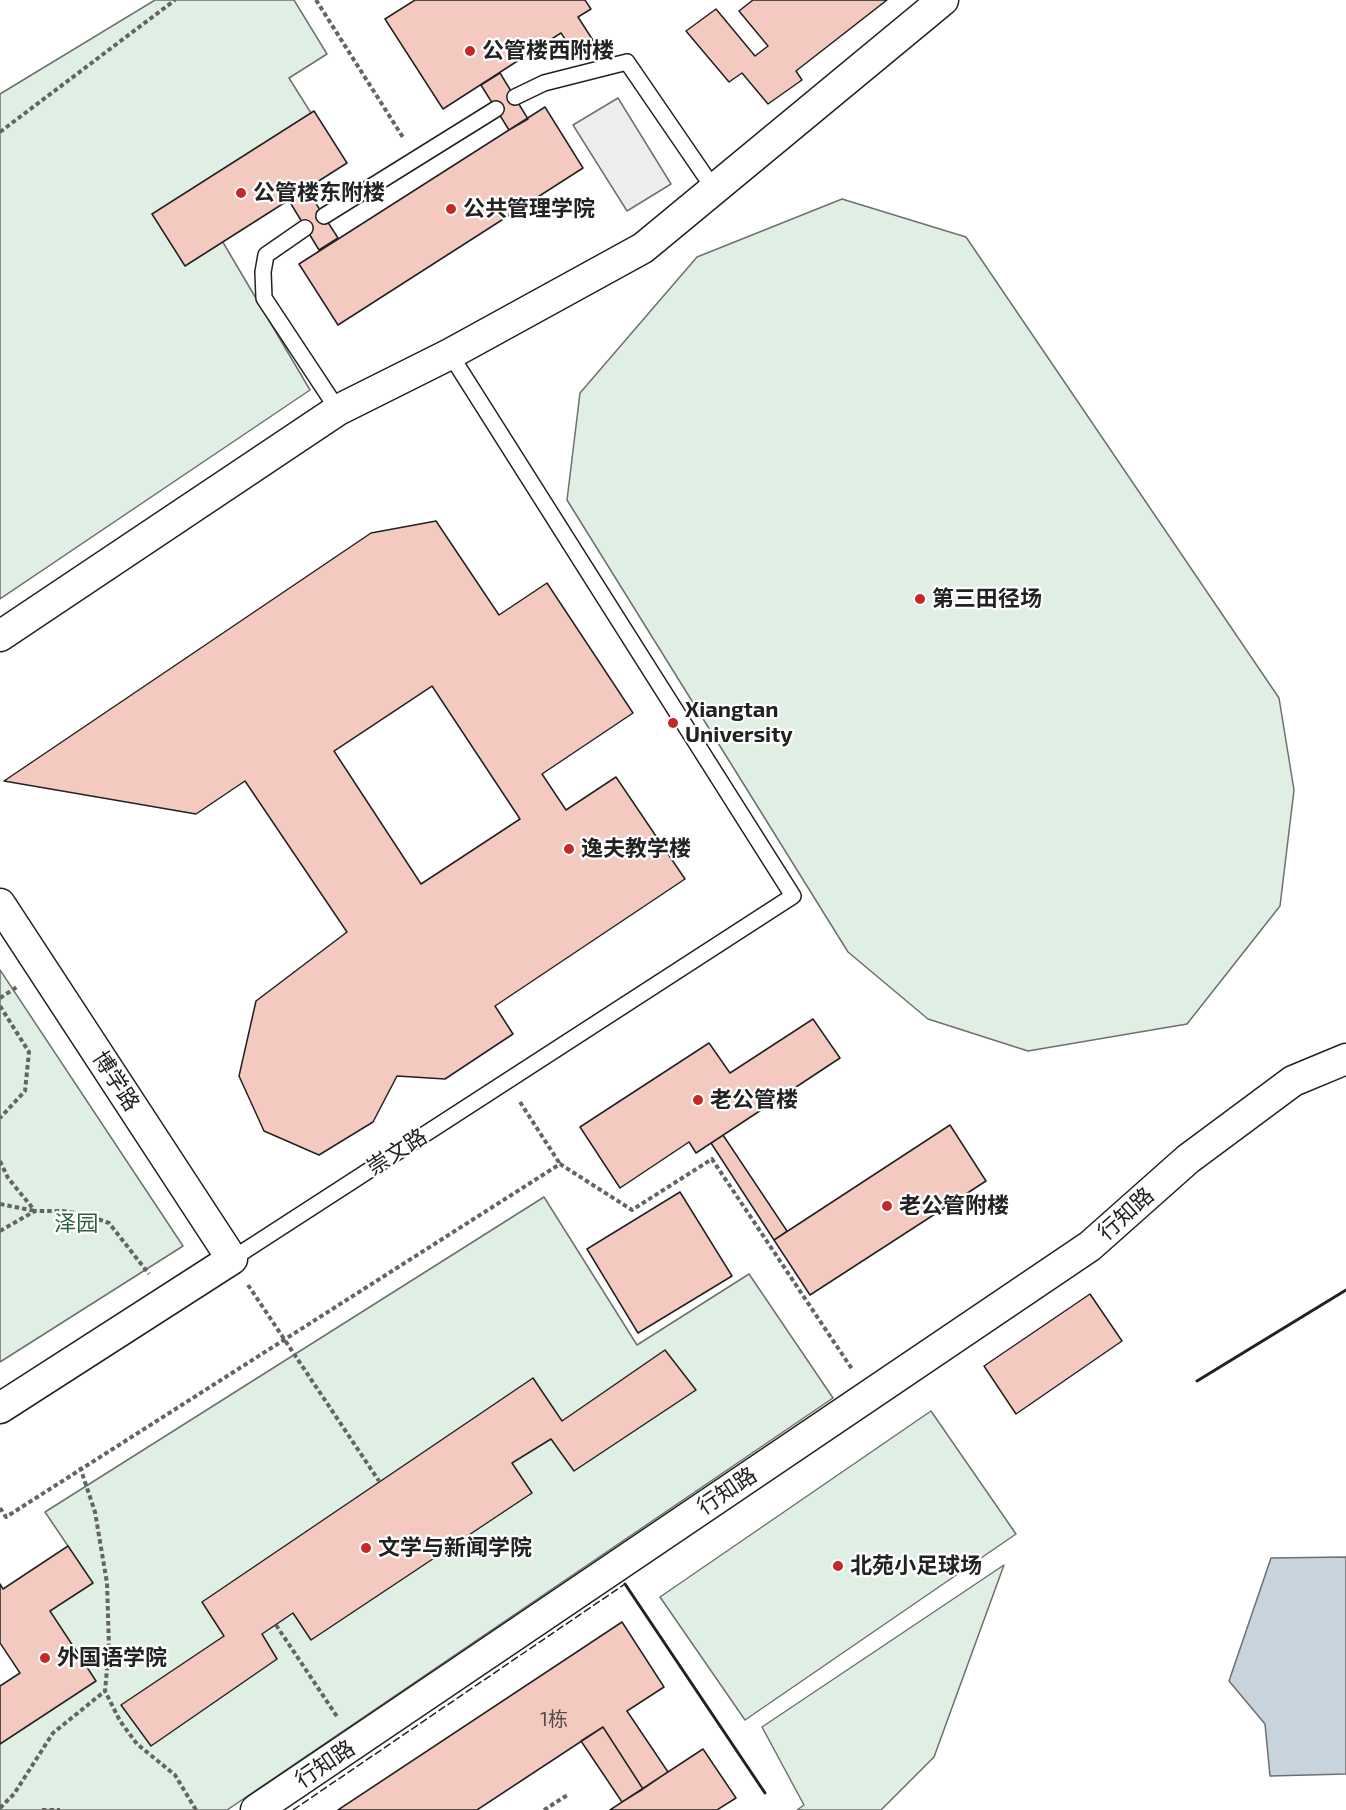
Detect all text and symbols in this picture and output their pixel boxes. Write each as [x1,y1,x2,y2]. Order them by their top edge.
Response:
place label: 公管楼西附楼 [482,38,614,64]
marker: 公管楼西附楼 [463,44,477,58]
place label: 公管楼东附楼 [253,180,385,206]
marker: 公管楼东附楼 [234,186,248,200]
place label: 公共管理学院 [463,196,595,222]
marker: 公共管理学院 [444,202,458,216]
place label: 第三田径场 [932,586,1042,612]
marker: 第三田径场 [913,592,927,606]
place label: Xiangtan University [685,697,793,748]
marker: Xiangtan University [666,716,680,730]
place label: 逸夫教学楼 [581,836,691,862]
marker: 逸夫教学楼 [562,842,576,856]
street label: 博学路 [87,1046,145,1116]
place label: 老公管楼 [710,1087,798,1113]
marker: 老公管楼 [691,1093,705,1107]
street label: 崇文路 [362,1123,432,1181]
street label: 行知路 [1093,1182,1159,1246]
place label: 老公管附楼 [899,1193,1009,1219]
marker: 老公管附楼 [880,1199,894,1213]
park label: 泽园 [54,1211,98,1237]
street label: 行知路 [692,1462,762,1520]
place label: 文学与新闻学院 [378,1535,532,1561]
marker: 文学与新闻学院 [359,1541,373,1555]
place label: 北苑小足球场 [850,1553,982,1579]
marker: 北苑小足球场 [831,1559,845,1573]
place label: 外国语学院 [57,1645,167,1671]
marker: 外国语学院 [38,1651,52,1665]
house number: 1栋 [540,1707,568,1731]
street label: 行知路 [290,1735,360,1793]

